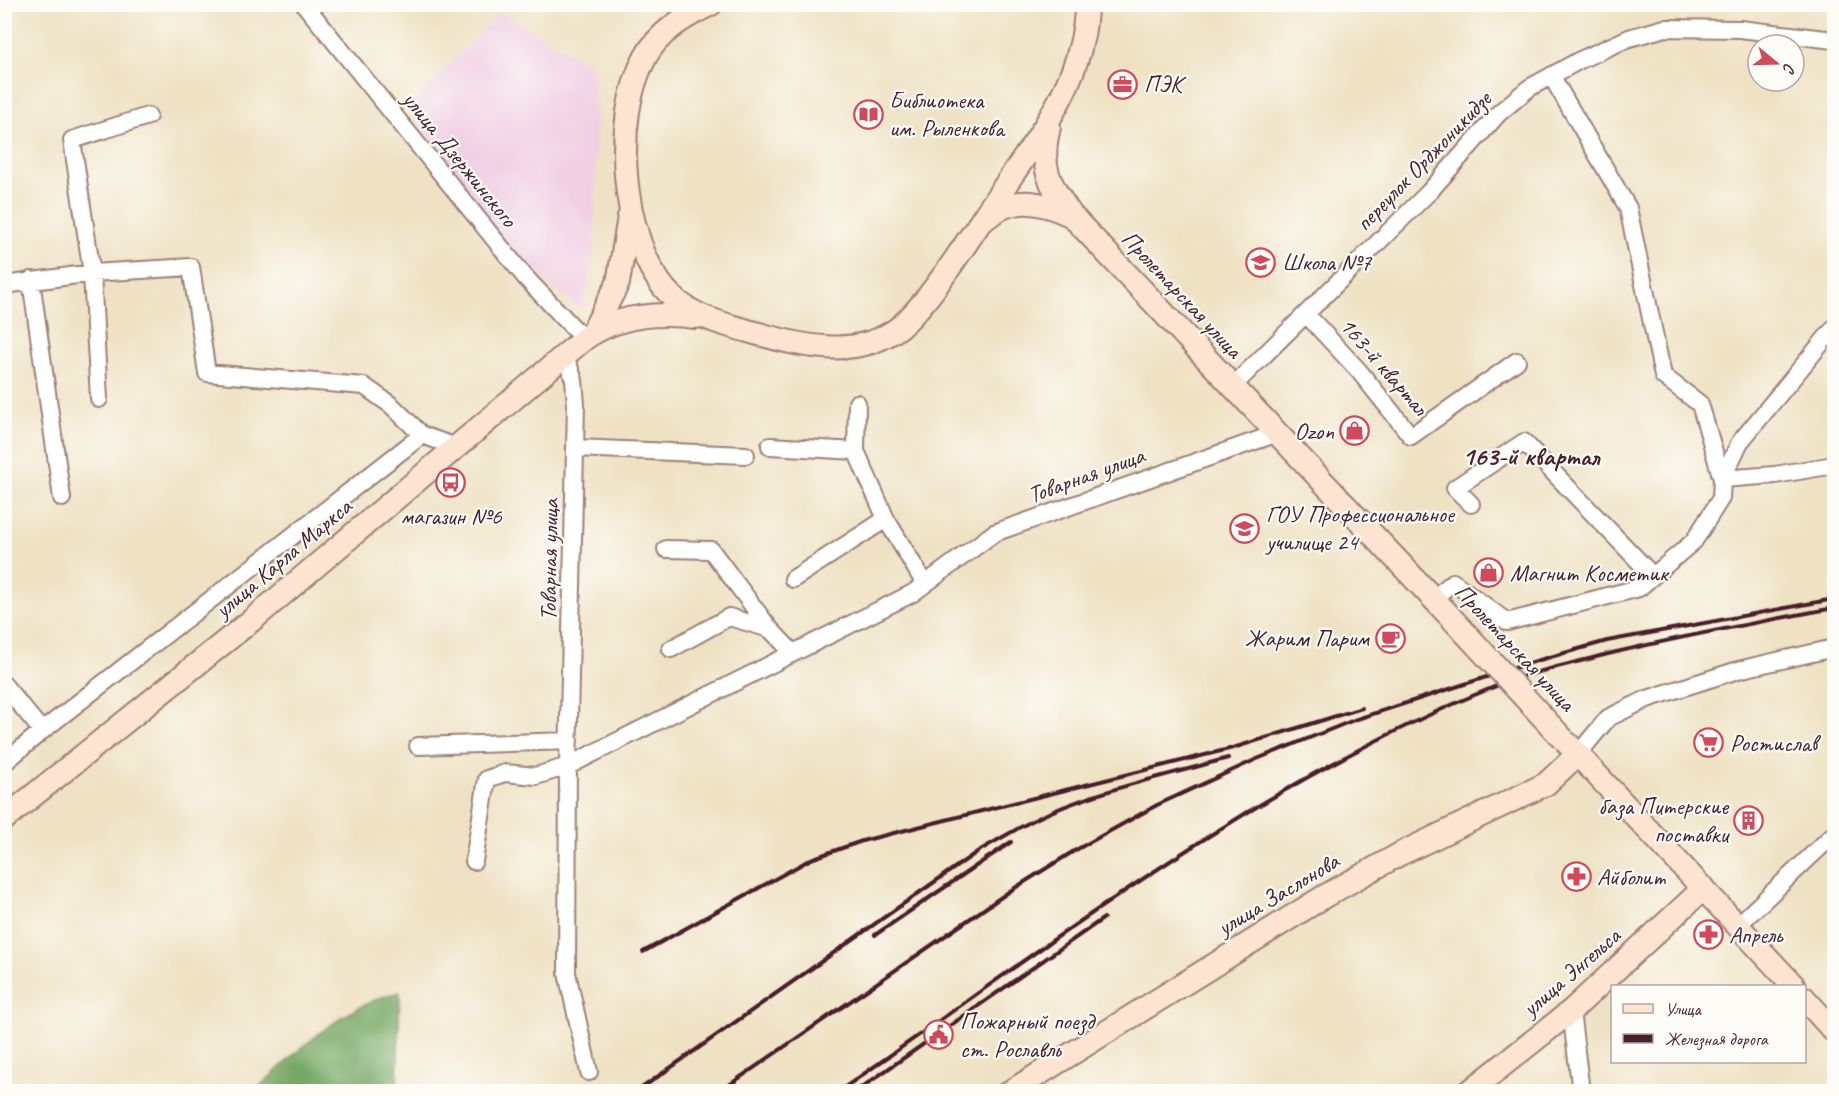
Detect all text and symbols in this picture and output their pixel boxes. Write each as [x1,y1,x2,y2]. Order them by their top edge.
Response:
north arrow [1746,33,1806,93]
text: С [1778,61,1800,77]
office icon: ПЭК [1107,68,1139,100]
place label: ПЭК [1144,69,1187,99]
street label: улица Дзержинского [395,83,525,234]
street label: переулок Орджоникидзе [1348,83,1499,237]
place label: Библиотека им. Рыленкова [889,85,1006,143]
library icon: Библиотека им. Рыленкова [852,98,884,130]
street label: Пролетарская улица [1115,224,1250,365]
school or university icon: Школа №7 [1245,246,1277,278]
place label: Школа №7 [1282,247,1373,277]
street label: 163-й квартал [1333,311,1436,423]
shop icon: Ozon [1339,415,1371,447]
place label: Ozon [1295,416,1334,446]
street label: Товарная улица [1024,440,1150,510]
district label: 163-й квартал [1462,440,1602,473]
bus stop icon: магазин №6 [435,467,467,499]
street label: улица Карла Маркса [207,491,359,626]
street label: Товарная улица [533,497,565,621]
place label: ГОУ Профессиональное училище 24 [1264,499,1456,557]
place label: магазин №6 [401,501,503,531]
school or university icon: ГОУ Профессиональное училище 24 [1229,512,1261,544]
shop icon: Магнит Косметик [1473,557,1505,589]
place label: Магнит Косметик [1510,558,1670,588]
street label: Пролетарская улица [1448,577,1583,718]
cafe icon: Жарим Парим [1374,622,1406,654]
place label: Жарим Парим [1245,623,1370,653]
supermarket icon: Ростислав [1693,727,1725,759]
place label: Ростислав [1730,728,1821,758]
place label: база Питерские поставки [1598,791,1730,849]
building icon: база Питерские поставки [1733,804,1765,836]
street label: улица Заслонова [1210,845,1346,943]
pharmacy icon: Айболит [1560,861,1592,893]
place label: Айболит [1597,862,1666,892]
pharmacy icon: Апрель [1692,919,1724,951]
street label: улица Энгельса [1514,920,1627,1024]
place label: Апрель [1729,920,1784,950]
legend [1611,985,1806,1063]
text: Улица [1665,998,1702,1020]
place label: Пожарный поезд ст. Рославль [960,1006,1097,1064]
public building icon: Пожарный поезд ст. Рославль [923,1019,955,1051]
text: Железная дорога [1665,1028,1769,1051]

